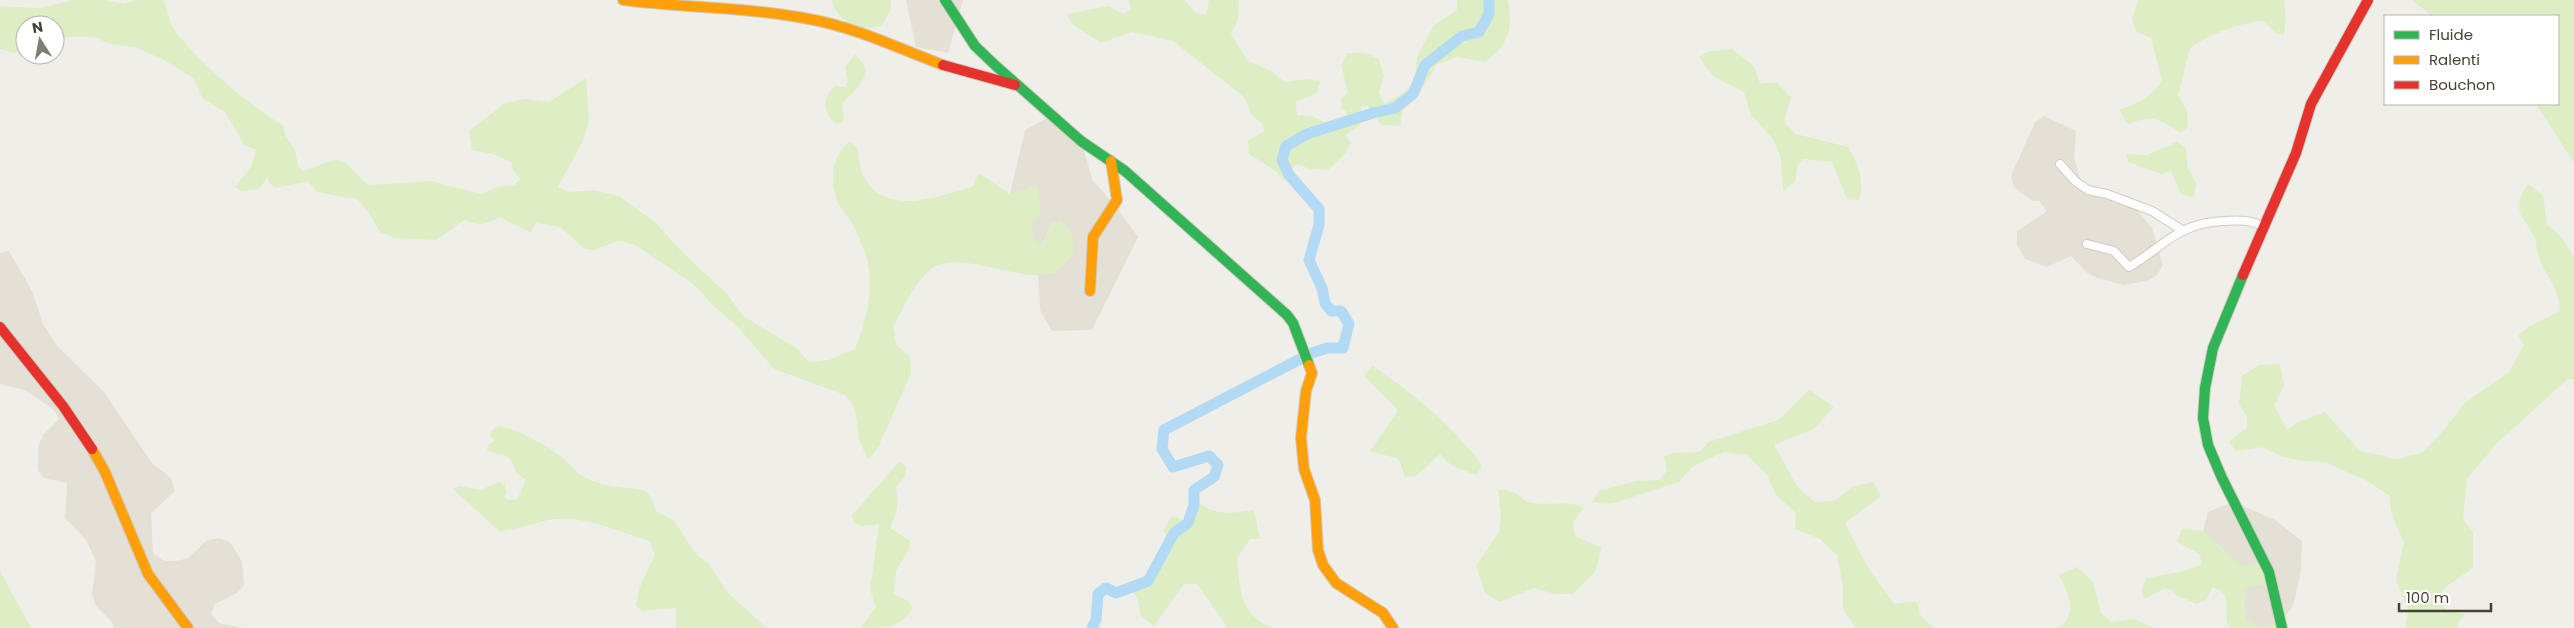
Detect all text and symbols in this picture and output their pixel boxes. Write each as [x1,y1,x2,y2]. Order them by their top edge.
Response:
north arrow [15,15,65,65]
legend [2384,15,2559,105]
text: N [30,16,45,38]
text: Fluide [2429,24,2473,45]
text: Ralenti [2429,49,2480,70]
text: Bouchon [2429,74,2495,95]
scale bar [2399,580,2492,612]
text: 100 m [2406,587,2449,608]

